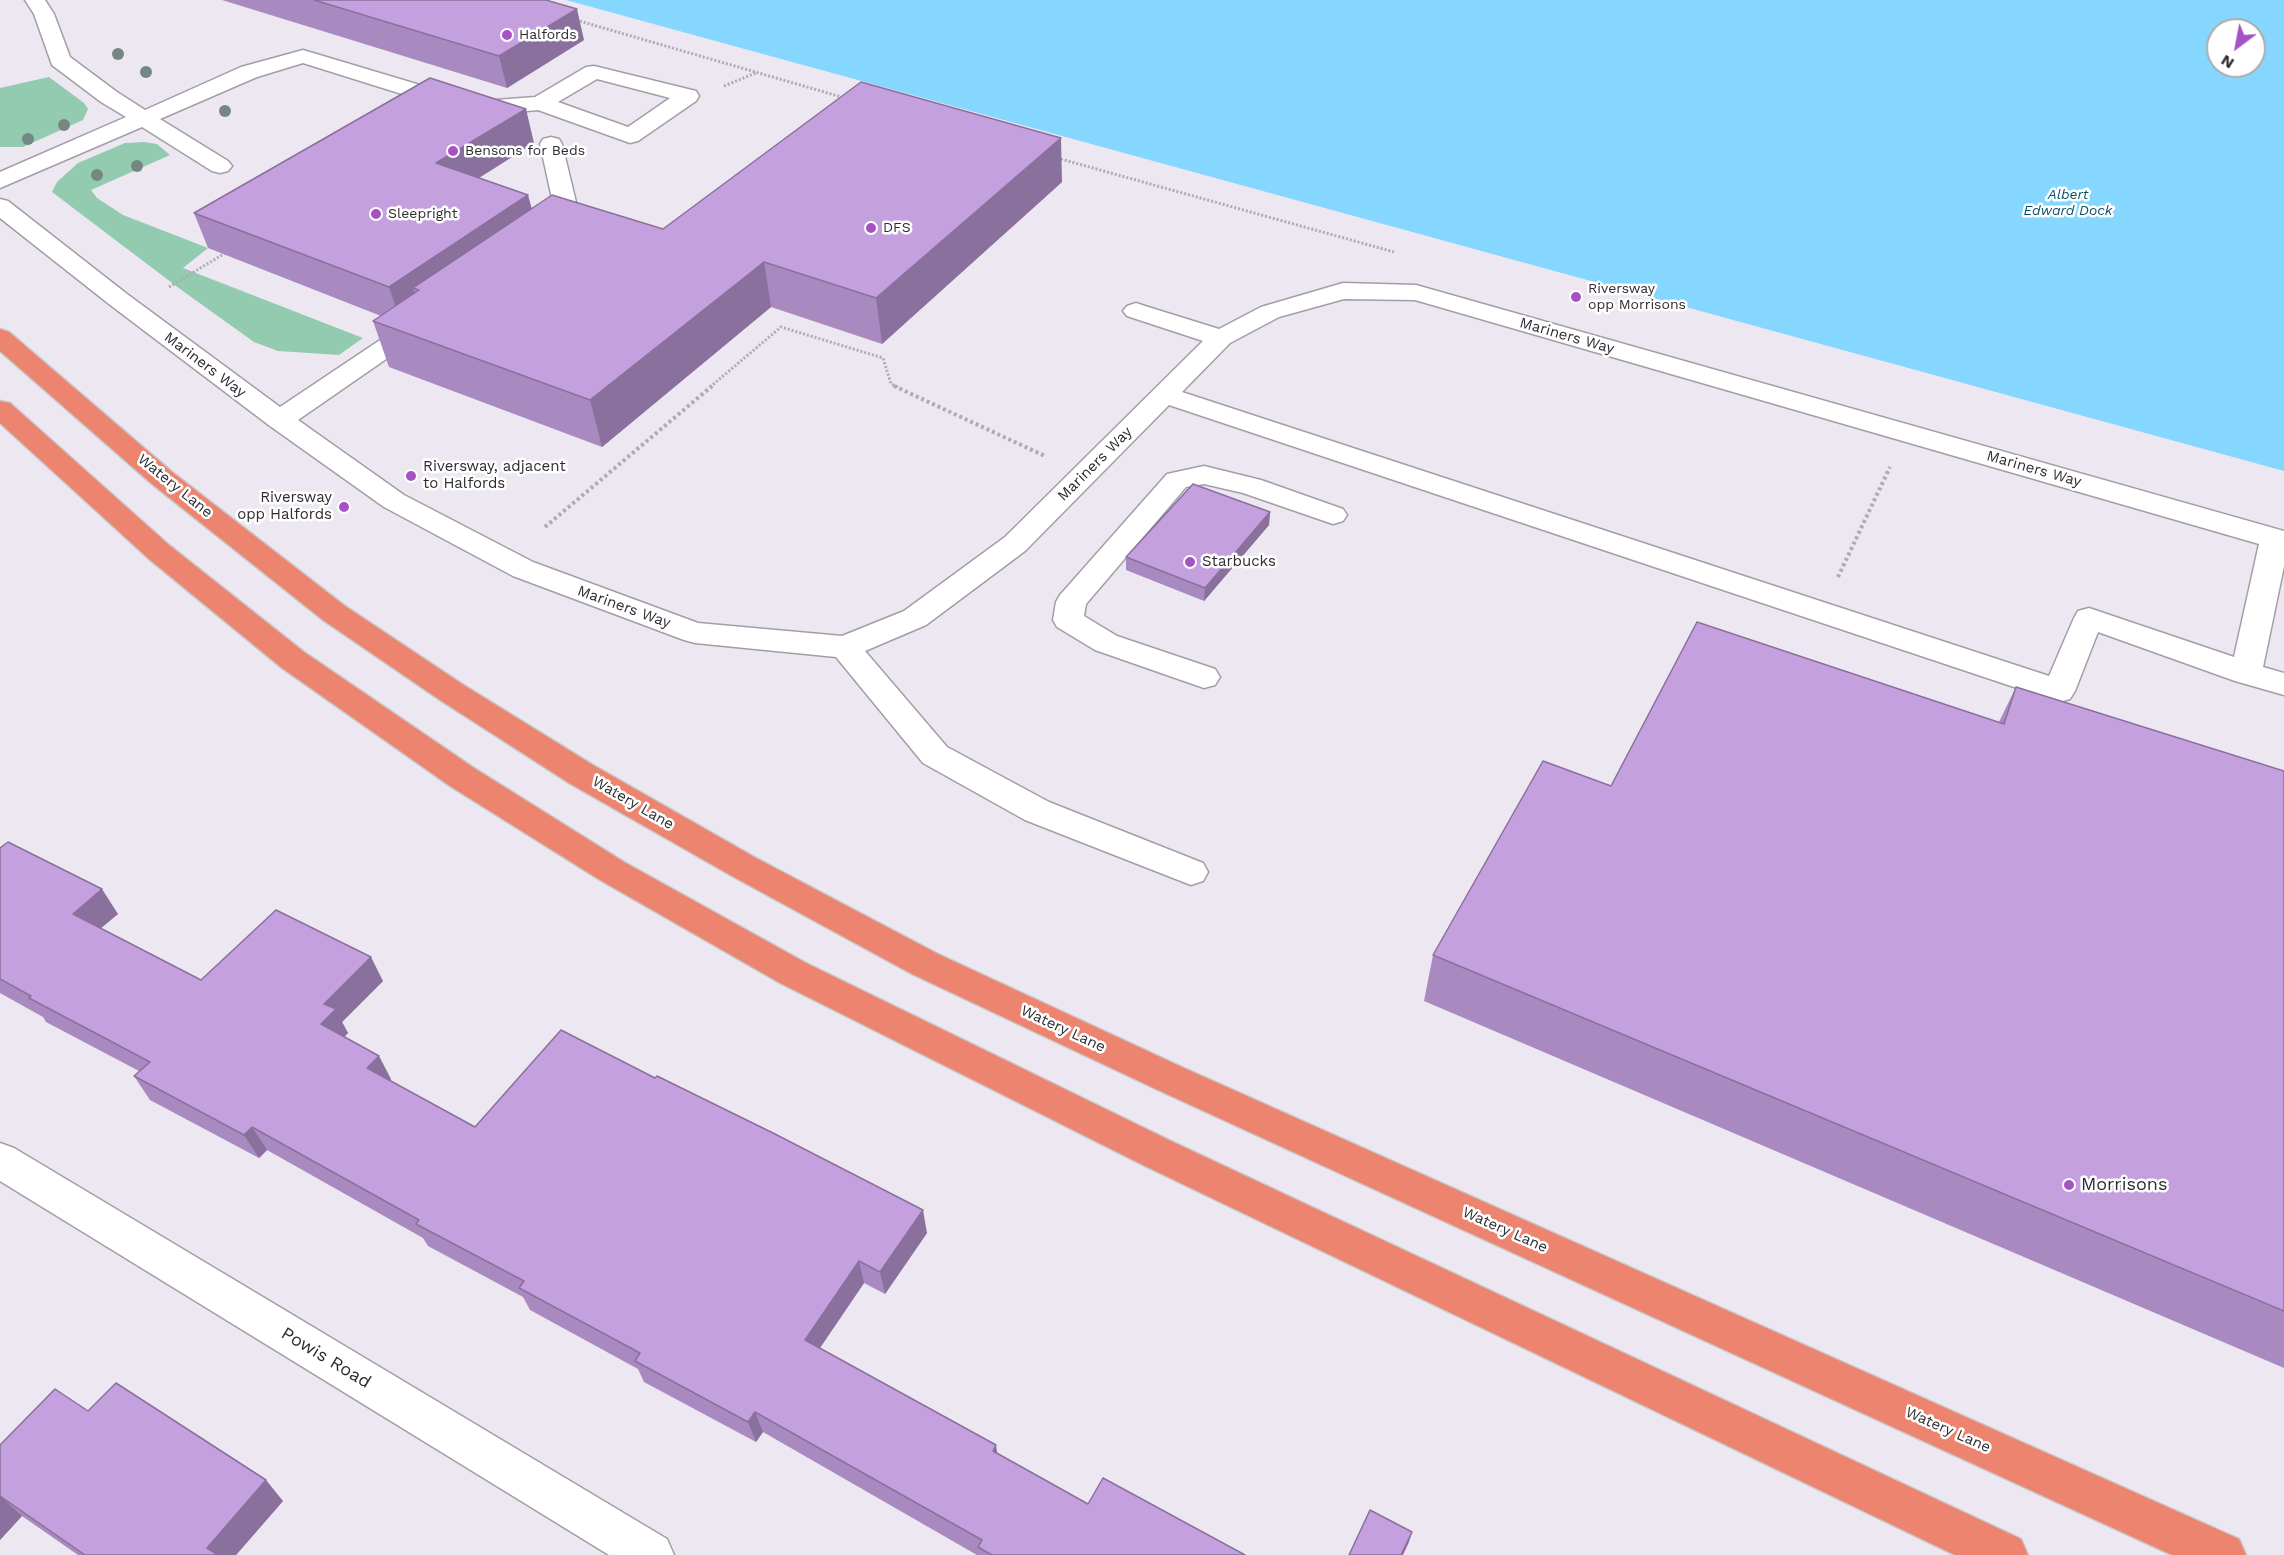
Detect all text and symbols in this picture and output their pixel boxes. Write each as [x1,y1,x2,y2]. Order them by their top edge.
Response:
north arrow [2206,18,2266,78]
place label: Halfords [519,27,577,43]
marker: Halfords [500,28,514,42]
text: N [2217,51,2237,73]
place label: Bensons for Beds [465,143,585,159]
marker: Bensons for Beds [446,144,460,158]
water label: Albert Edward Dock [2024,187,2112,220]
place label: Sleepright [388,206,458,222]
marker: Sleepright [369,207,383,221]
place label: DFS [883,220,911,236]
marker: DFS [864,221,878,235]
place label: Riversway opp Morrisons [1588,281,1686,314]
marker: Riversway opp Morrisons [1569,290,1583,304]
street label: Mariners Way [1518,314,1616,358]
street label: Mariners Way [161,328,249,402]
street label: Mariners Way [1054,423,1136,505]
street label: Mariners Way [1985,447,2083,491]
street label: Watery Lane [134,450,216,522]
place label: Riversway, adjacent to Halfords [423,458,566,493]
marker: Riversway, adjacent to Halfords [404,469,418,483]
place label: Riversway opp Halfords [237,489,332,524]
marker: Riversway opp Halfords [337,500,351,514]
place label: Starbucks [1202,553,1276,571]
marker: Starbucks [1183,555,1197,569]
street label: Mariners Way [575,582,673,632]
street label: Watery Lane [589,772,677,834]
street label: Watery Lane [1018,1002,1108,1056]
place label: Morrisons [2081,1174,2167,1196]
marker: Morrisons [2062,1178,2076,1192]
street label: Watery Lane [1460,1203,1550,1257]
street label: Powis Road [277,1323,375,1393]
street label: Watery Lane [1903,1403,1993,1457]

